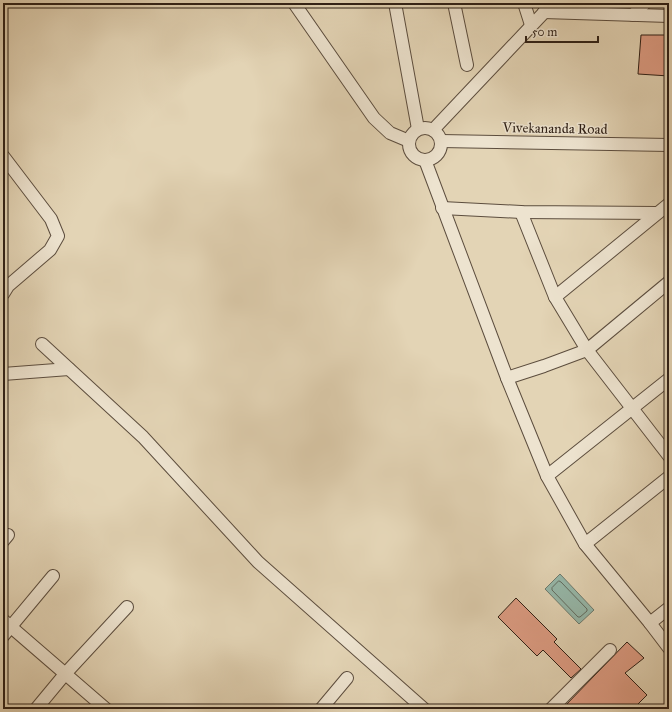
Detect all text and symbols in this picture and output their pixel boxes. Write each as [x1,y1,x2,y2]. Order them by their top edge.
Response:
scale bar [526,18,598,44]
text: 50 m [532,25,557,39]
street label: Vivekananda Road [501,119,608,138]

